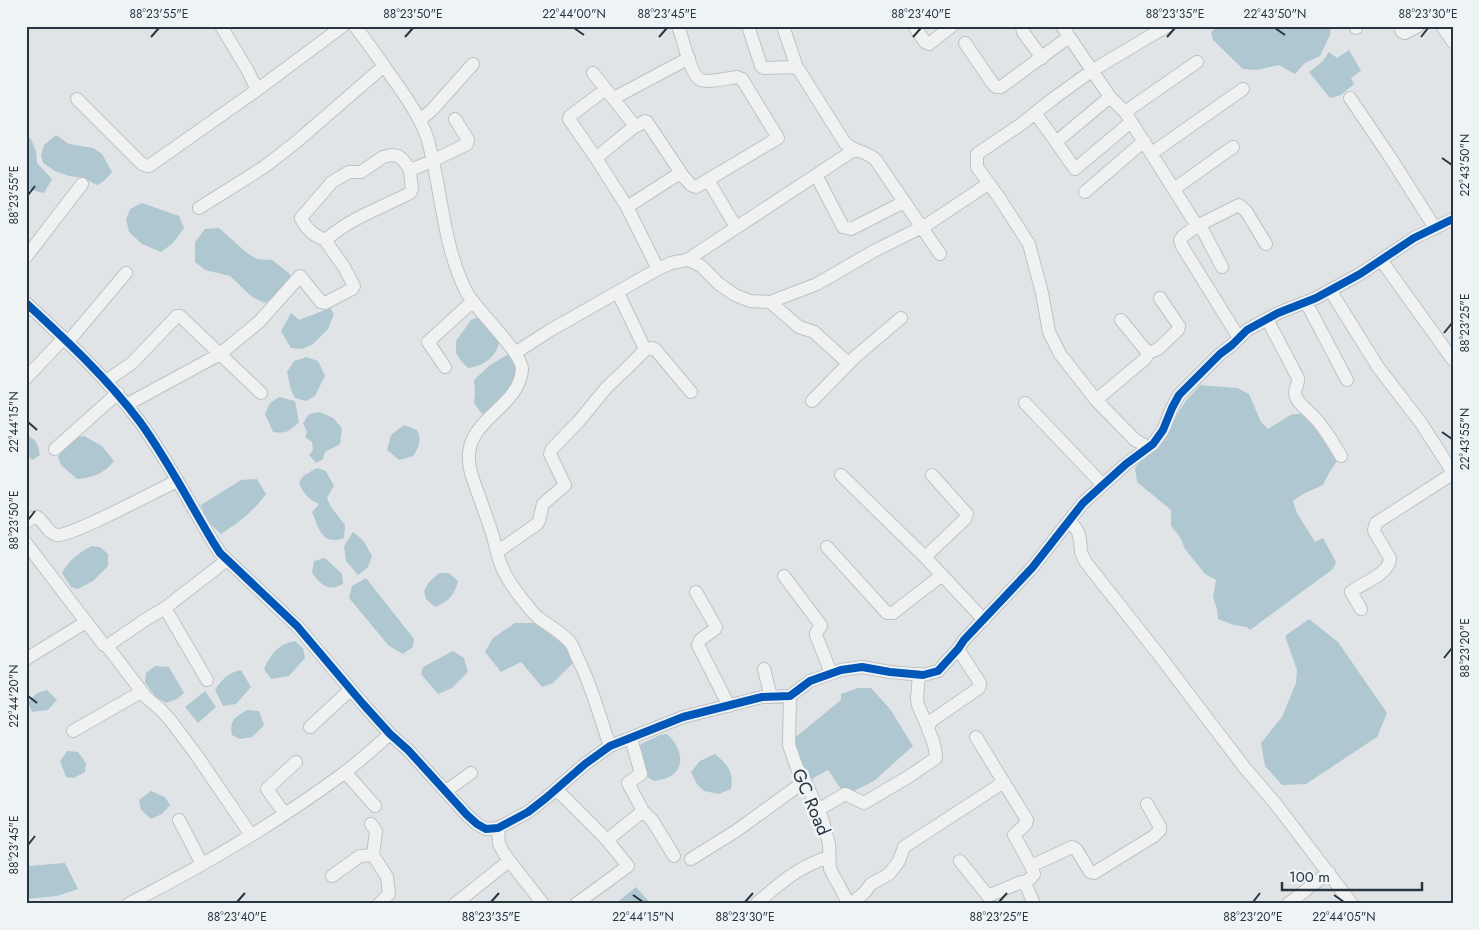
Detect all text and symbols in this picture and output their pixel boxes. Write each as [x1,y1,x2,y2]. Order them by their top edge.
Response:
text: 88°23'55"E [130,5,188,23]
text: 88°23'50"E [383,5,443,23]
text: 22°44'00"N [542,5,606,23]
text: 88°23'45"E [637,5,697,23]
text: 88°23'40"E [891,5,951,23]
text: 88°23'35"E [1146,5,1204,23]
text: 22°43'50"N [1244,5,1306,23]
text: 88°23'30"E [1398,5,1458,23]
text: 22°43'50"N [1456,134,1474,196]
text: 88°23'55"E [5,166,23,224]
text: 88°23'25"E [1456,293,1474,353]
text: 22°44'15"N [5,391,23,453]
text: 22°43'55"N [1456,408,1474,470]
text: 88°23'50"E [5,490,23,550]
text: 88°23'20"E [1456,618,1474,678]
text: 22°44'20"N [5,664,23,728]
street label: GC Road [785,764,837,840]
text: 88°23'45"E [5,815,23,875]
scale bar [1282,860,1422,892]
text: 100 m [1289,866,1330,888]
text: 88°23'40"E [207,908,267,926]
text: 88°23'35"E [462,908,520,926]
text: 22°44'15"N [612,908,674,926]
text: 88°23'30"E [715,908,775,926]
text: 88°23'25"E [969,908,1029,926]
text: 88°23'20"E [1223,908,1283,926]
text: 22°44'05"N [1312,908,1376,926]

